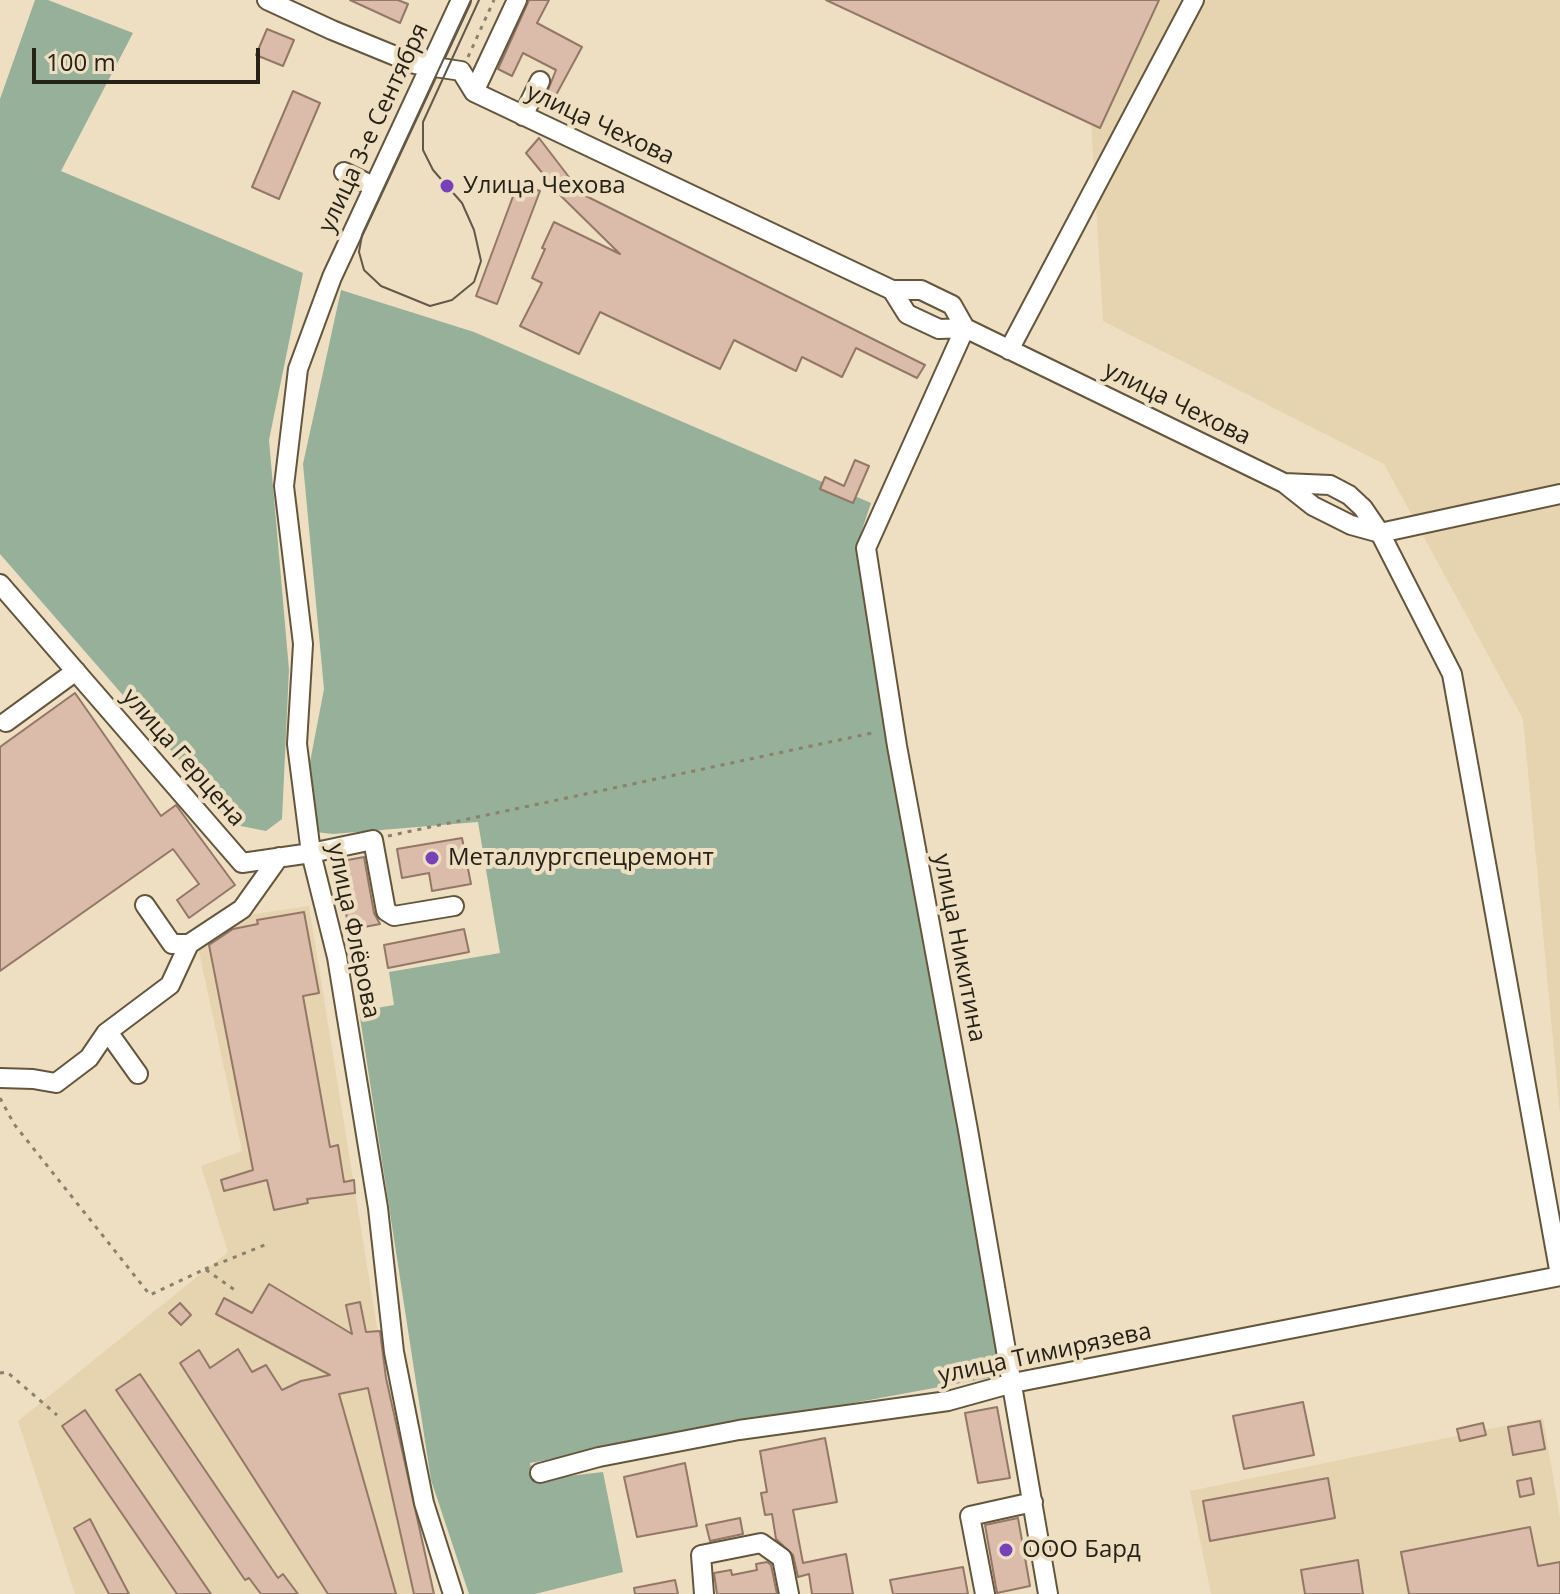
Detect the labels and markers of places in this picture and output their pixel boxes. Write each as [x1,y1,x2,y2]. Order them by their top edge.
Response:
place label: Улица Чехова [463,172,626,200]
marker: Улица Чехова [438,177,456,195]
place label: Металлургспецремонт [448,844,714,872]
marker: Металлургспецремонт [423,849,441,867]
place label: ООО Бард [1022,1536,1141,1564]
marker: ООО Бард [997,1541,1015,1559]

